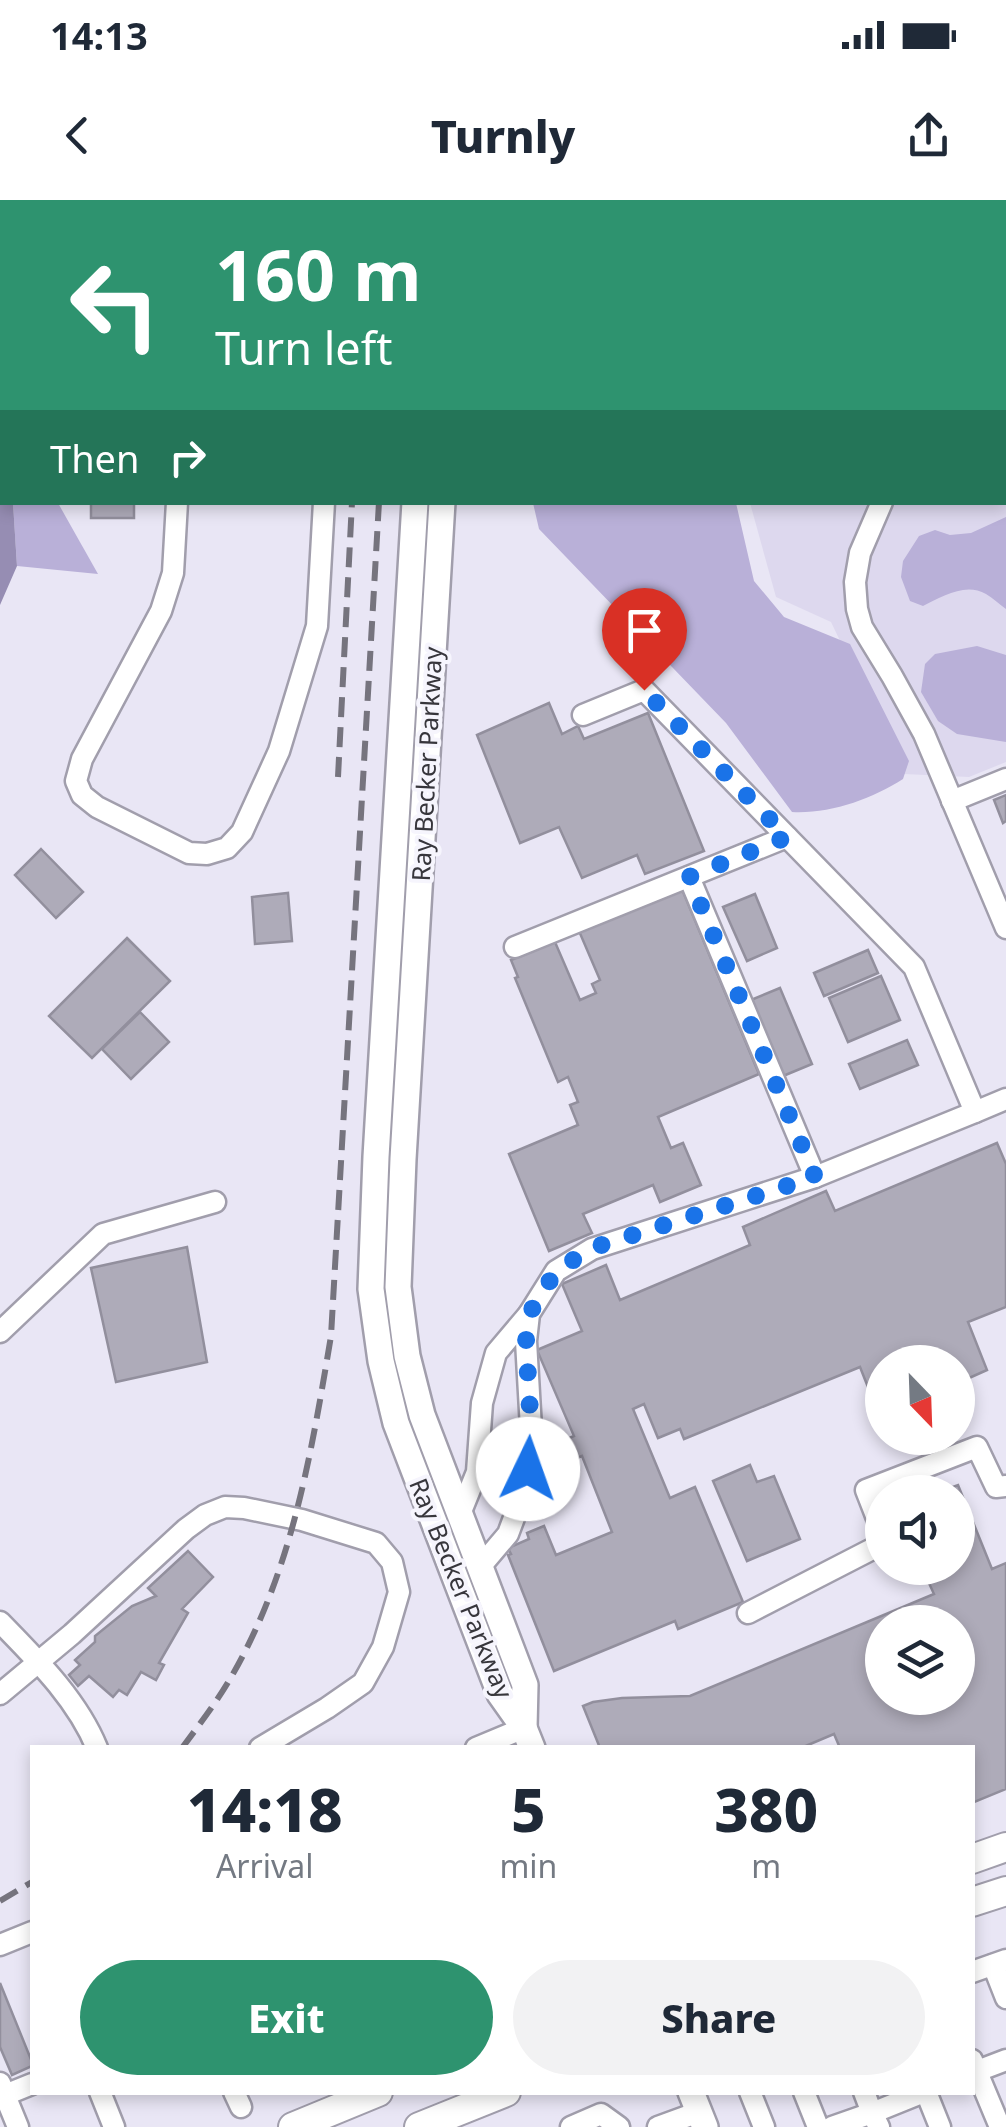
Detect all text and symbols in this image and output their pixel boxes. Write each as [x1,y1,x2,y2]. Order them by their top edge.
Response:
text: 14:13 [50,9,148,61]
text: Turnly [431,105,575,166]
icon: back [50,108,105,163]
icon: share [901,108,956,163]
text: 160 m [215,226,422,322]
icon: left [50,240,180,370]
text: Turn left [215,317,392,378]
icon: right [160,430,215,485]
text: Then [50,432,140,484]
pin [602,588,687,691]
icon: arrive [617,603,672,658]
street label: Ray Becker Parkway [403,646,449,882]
north arrow [865,1345,975,1455]
map controls [865,1345,975,1715]
position arrow [476,1417,580,1521]
street label: Ray Becker Parkway [402,1473,522,1703]
button: sound [865,1475,975,1585]
button: layers [865,1605,975,1715]
text: 14:18 [187,1768,343,1850]
text: 5 [511,1768,546,1850]
text: 380 [714,1768,818,1850]
text: Arrival [216,1844,314,1887]
text: min [499,1844,557,1887]
text: m [751,1844,781,1887]
button: Exit [80,1960,493,2075]
button: Share [513,1960,925,2075]

